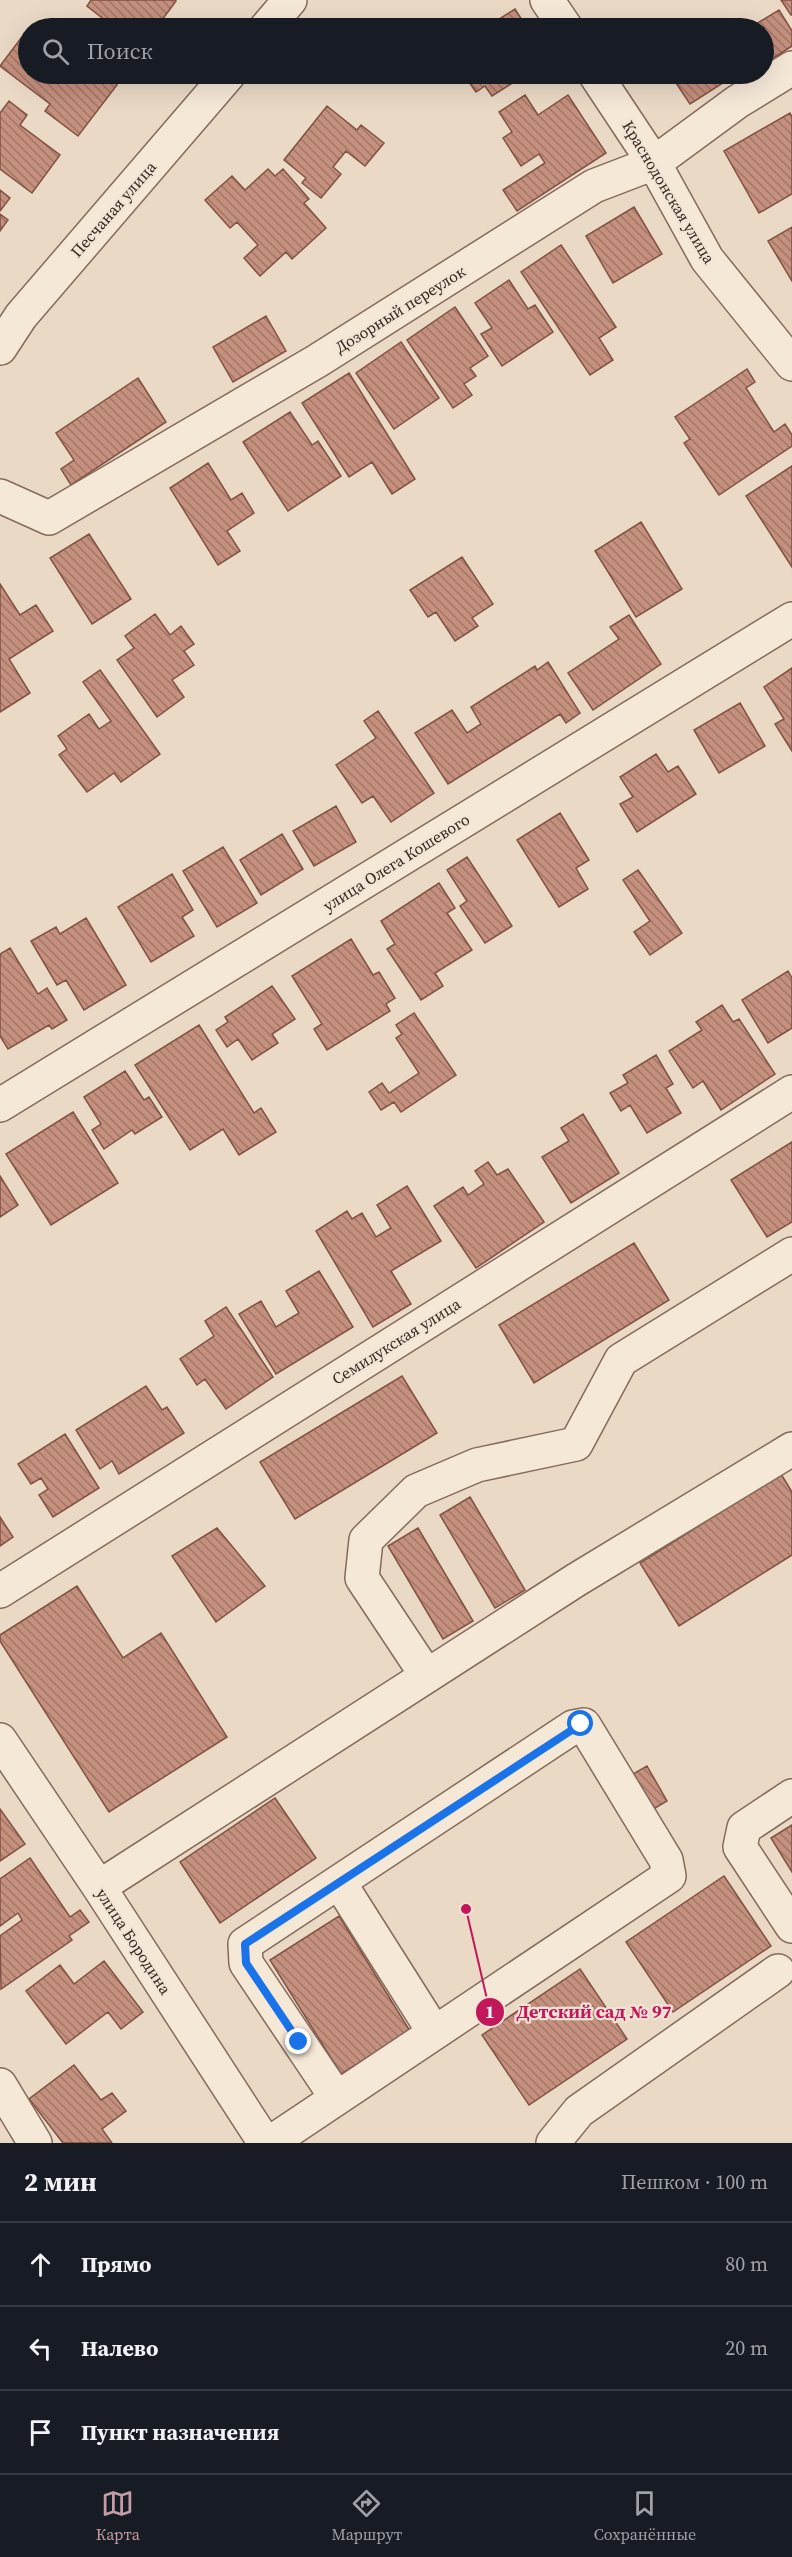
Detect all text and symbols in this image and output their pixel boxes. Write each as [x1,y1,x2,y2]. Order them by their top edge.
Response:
search box [18,18,774,84]
icon: search [39,35,72,68]
text: Поиск [87,36,153,66]
street label: Краснодонская улица [618,116,721,268]
street label: Песчаная улица [65,156,161,262]
street label: Дозорный переулок [331,260,470,358]
street label: улица Олега Кошевого [318,808,474,916]
street label: Семилукская улица [328,1292,465,1389]
route start [567,1710,593,1736]
street label: улица Бородина [91,1884,177,1999]
callout: Детский сад № 97 [475,1994,684,2030]
text: 1 [485,1999,495,2024]
text: Детский сад № 97 [516,1999,672,2024]
route end [285,2028,311,2054]
text: 2 мин [24,2164,97,2200]
text: Пешком · 100 m [621,2168,768,2196]
icon: ahead [24,2248,57,2281]
text: Прямо [81,2249,151,2279]
text: 80 m [725,2250,768,2278]
icon: left [24,2332,57,2365]
text: Налево [81,2333,158,2363]
text: 20 m [725,2334,768,2362]
icon: arrive [24,2416,57,2449]
text: Пункт назначения [81,2417,279,2447]
tab: Карта [96,2487,140,2545]
tab: Маршрут [332,2487,402,2545]
tab: Сохранённые [594,2487,696,2545]

